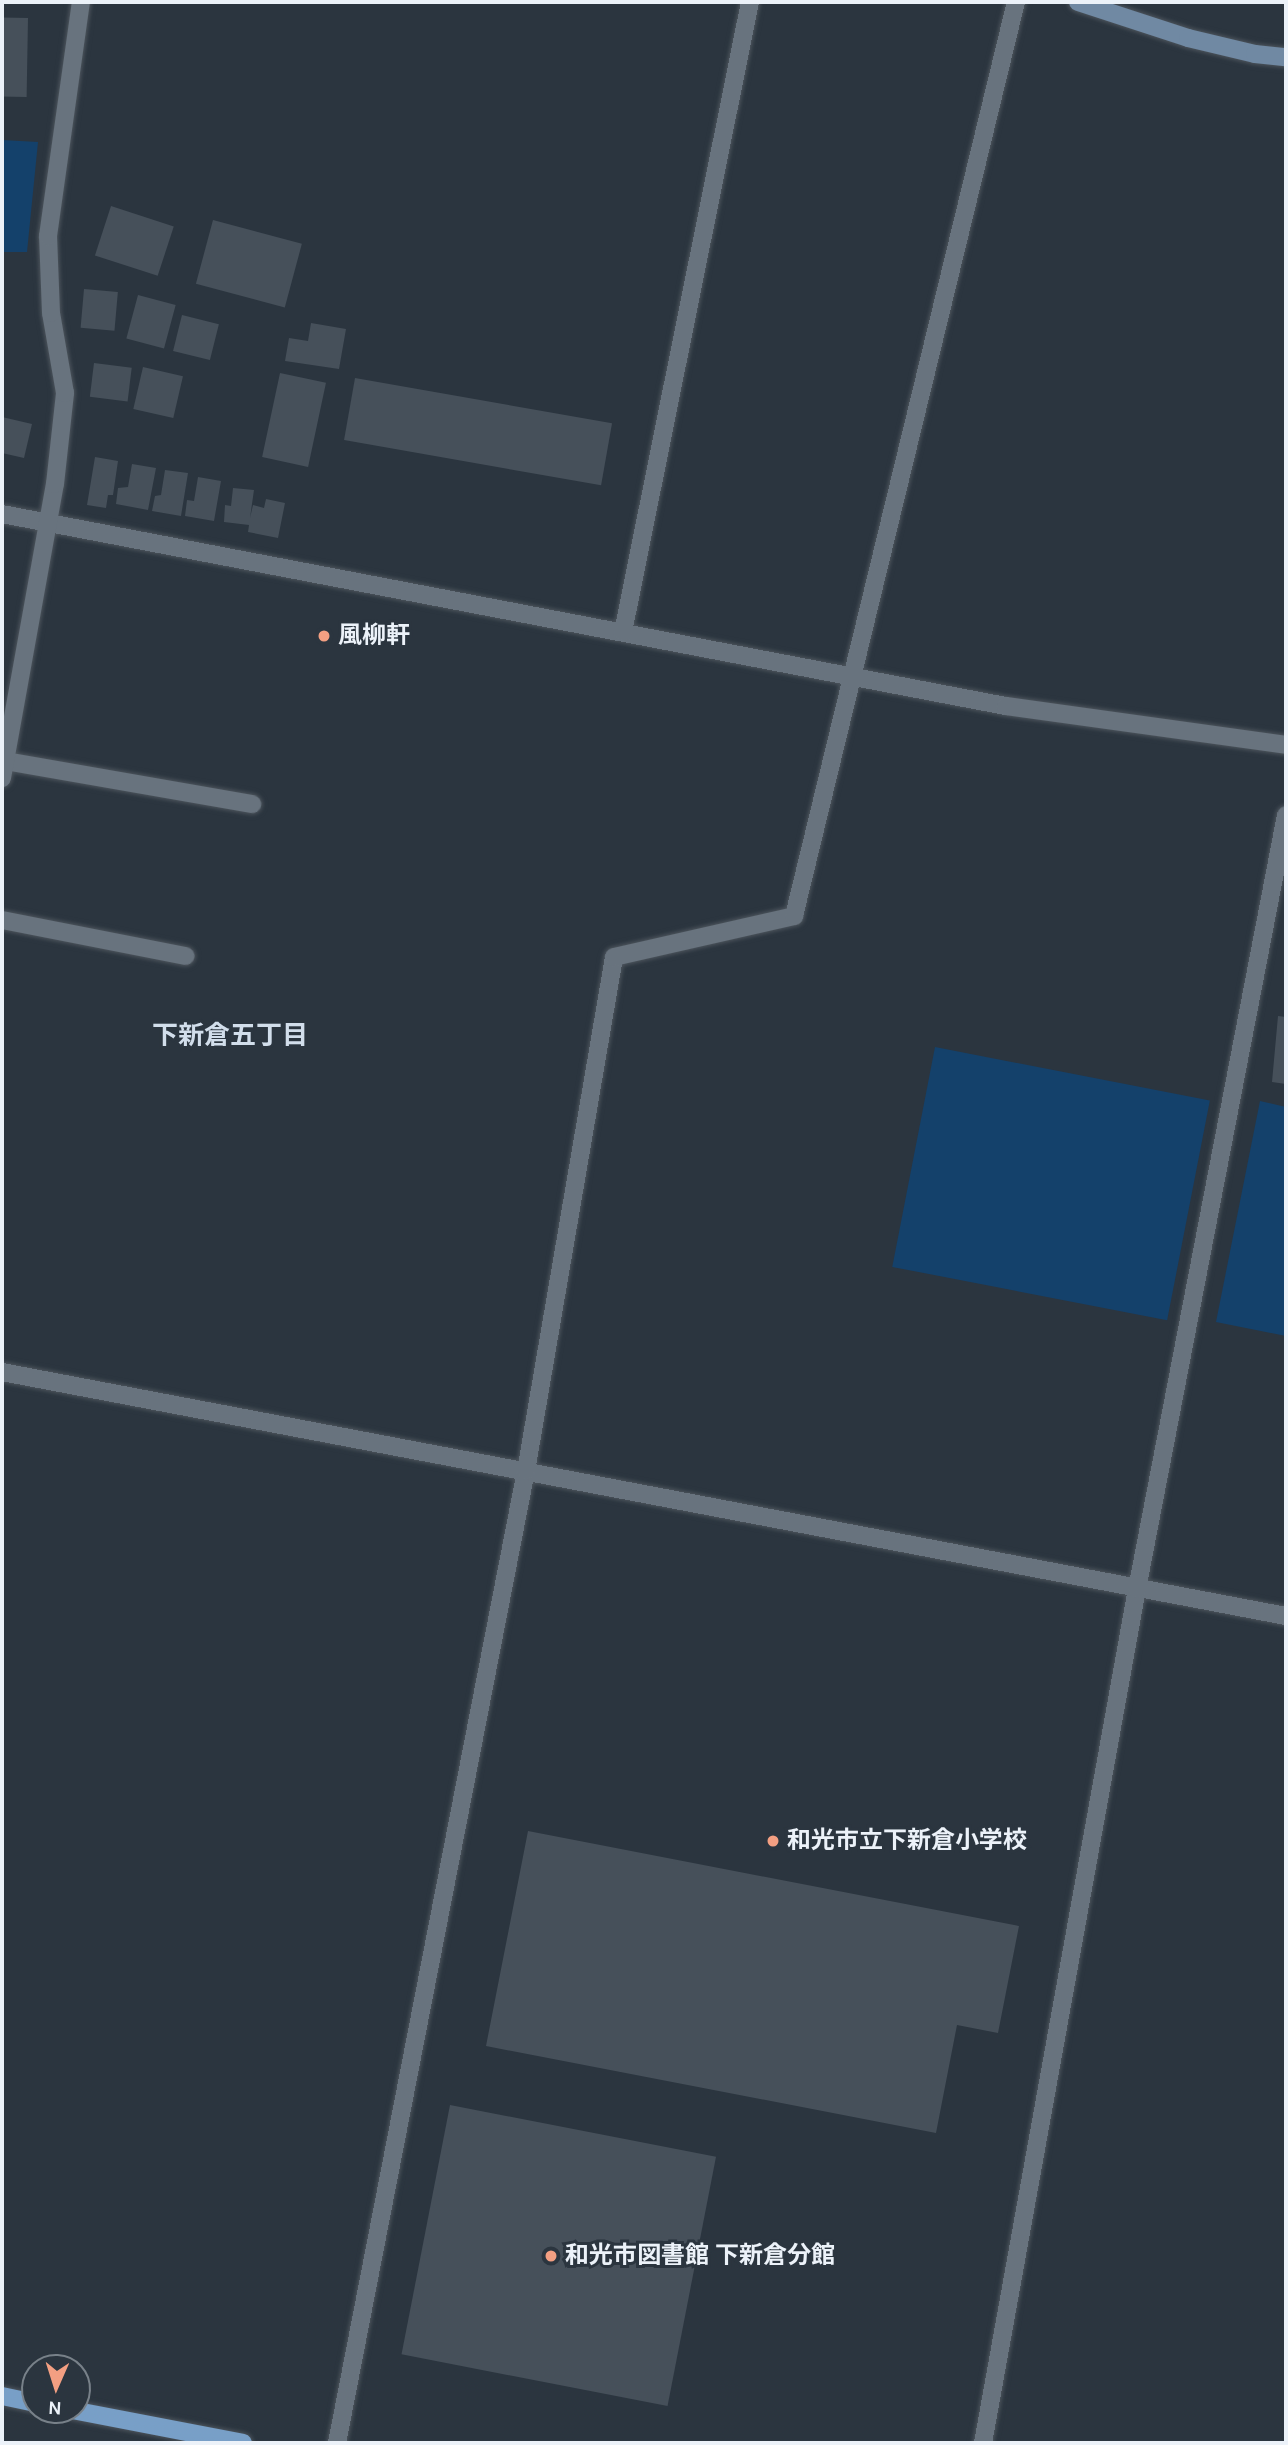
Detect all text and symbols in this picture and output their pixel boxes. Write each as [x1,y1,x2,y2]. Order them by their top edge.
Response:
place label: 風柳軒 [338,622,410,650]
marker: 風柳軒 [316,628,332,644]
district label: 下新倉五丁目 [152,1020,308,1052]
place label: 和光市立下新倉小学校 [787,1827,1027,1855]
marker: 和光市立下新倉小学校 [765,1833,781,1849]
place label: 和光市図書館 下新倉分館 [565,2242,835,2270]
marker: 和光市図書館 下新倉分館 [543,2248,559,2264]
north arrow [21,2354,91,2424]
text: N [48,2397,62,2419]

